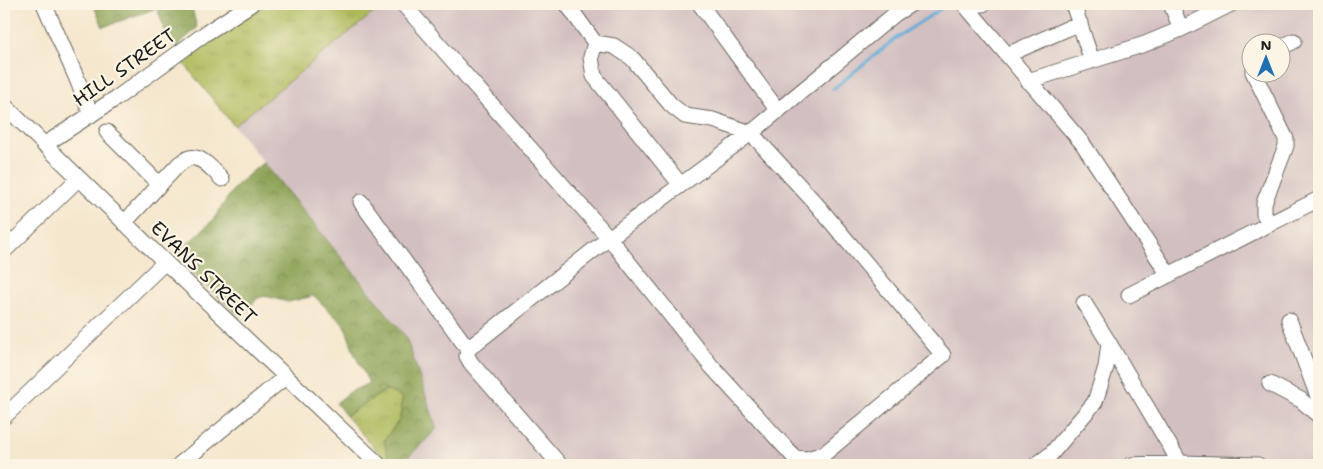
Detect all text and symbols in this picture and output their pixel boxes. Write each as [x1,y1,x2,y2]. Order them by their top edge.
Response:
street label: HILL STREET [68,22,181,112]
north arrow [1240,32,1290,82]
text: N [1260,36,1272,54]
street label: EVANS STREET [145,215,262,330]

